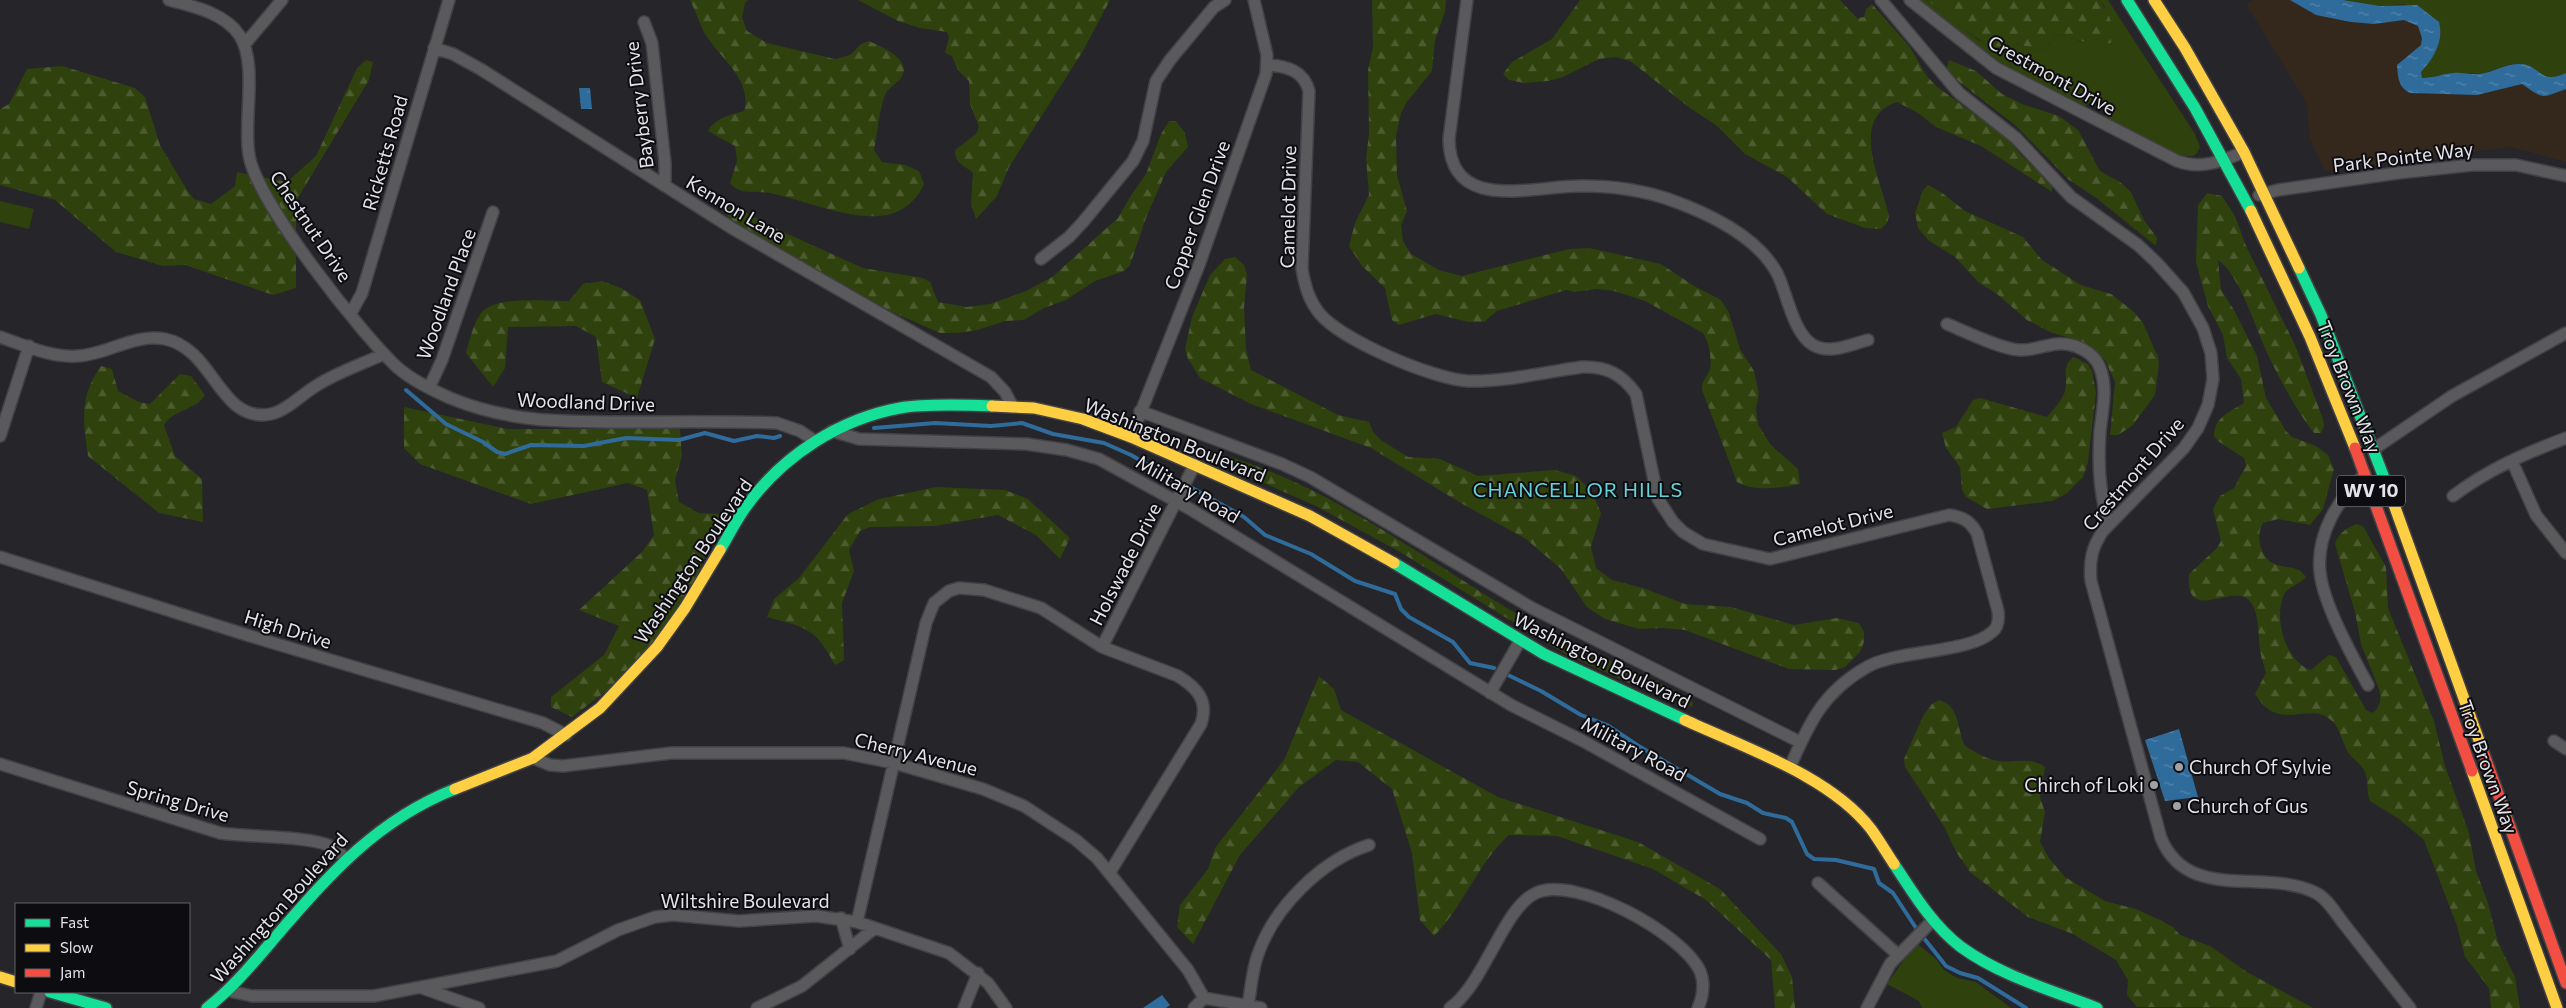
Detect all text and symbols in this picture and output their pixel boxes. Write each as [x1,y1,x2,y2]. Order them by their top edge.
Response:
street label: Crestmont Drive [1984,30,2120,119]
street label: Bayberry Drive [619,40,658,170]
street label: Ricketts Road [357,92,412,213]
street label: Park Pointe Way [2331,136,2475,177]
street label: Copper Glen Drive [1159,137,1234,293]
street label: Camelot Drive [1275,145,1300,269]
street label: Chestnut Drive [266,166,357,286]
street label: Kennon Lane [683,170,790,247]
street label: Woodland Place [411,225,480,363]
street label: Troy Brown Way [2312,317,2387,456]
street label: Woodland Drive [517,388,655,415]
street label: Washington Boulevard [1081,393,1269,487]
street label: Crestmont Drive [2077,412,2188,535]
street label: Military Road [1132,450,1244,528]
street label: Washington Boulevard [629,474,756,648]
road number: WV 10 [2337,476,2405,506]
district label: CHANCELLOR HILLS [1473,477,1683,501]
street label: Camelot Drive [1770,498,1895,551]
street label: Holswade Drive [1084,499,1165,629]
street label: High Drive [242,604,334,653]
street label: Washington Boulevard [1510,607,1694,712]
street label: Troy Brown Way [2454,697,2523,837]
street label: Military Road [1578,711,1691,786]
street label: Cherry Avenue [852,727,980,780]
place label: Church Of Sylvie [2189,755,2331,778]
marker: Church Of Sylvie [2173,761,2185,773]
place label: Chirch of Loki [2024,773,2144,796]
street label: Spring Drive [124,775,232,826]
marker: Chirch of Loki [2148,779,2160,791]
place label: Church of Gus [2187,794,2308,817]
marker: Church of Gus [2171,800,2183,812]
street label: Washington Boulevard [205,828,352,987]
street label: Wiltshire Boulevard [661,889,829,912]
legend [15,903,190,993]
text: Fast [60,913,89,931]
text: Slow [60,938,93,956]
text: Jam [60,963,85,981]

